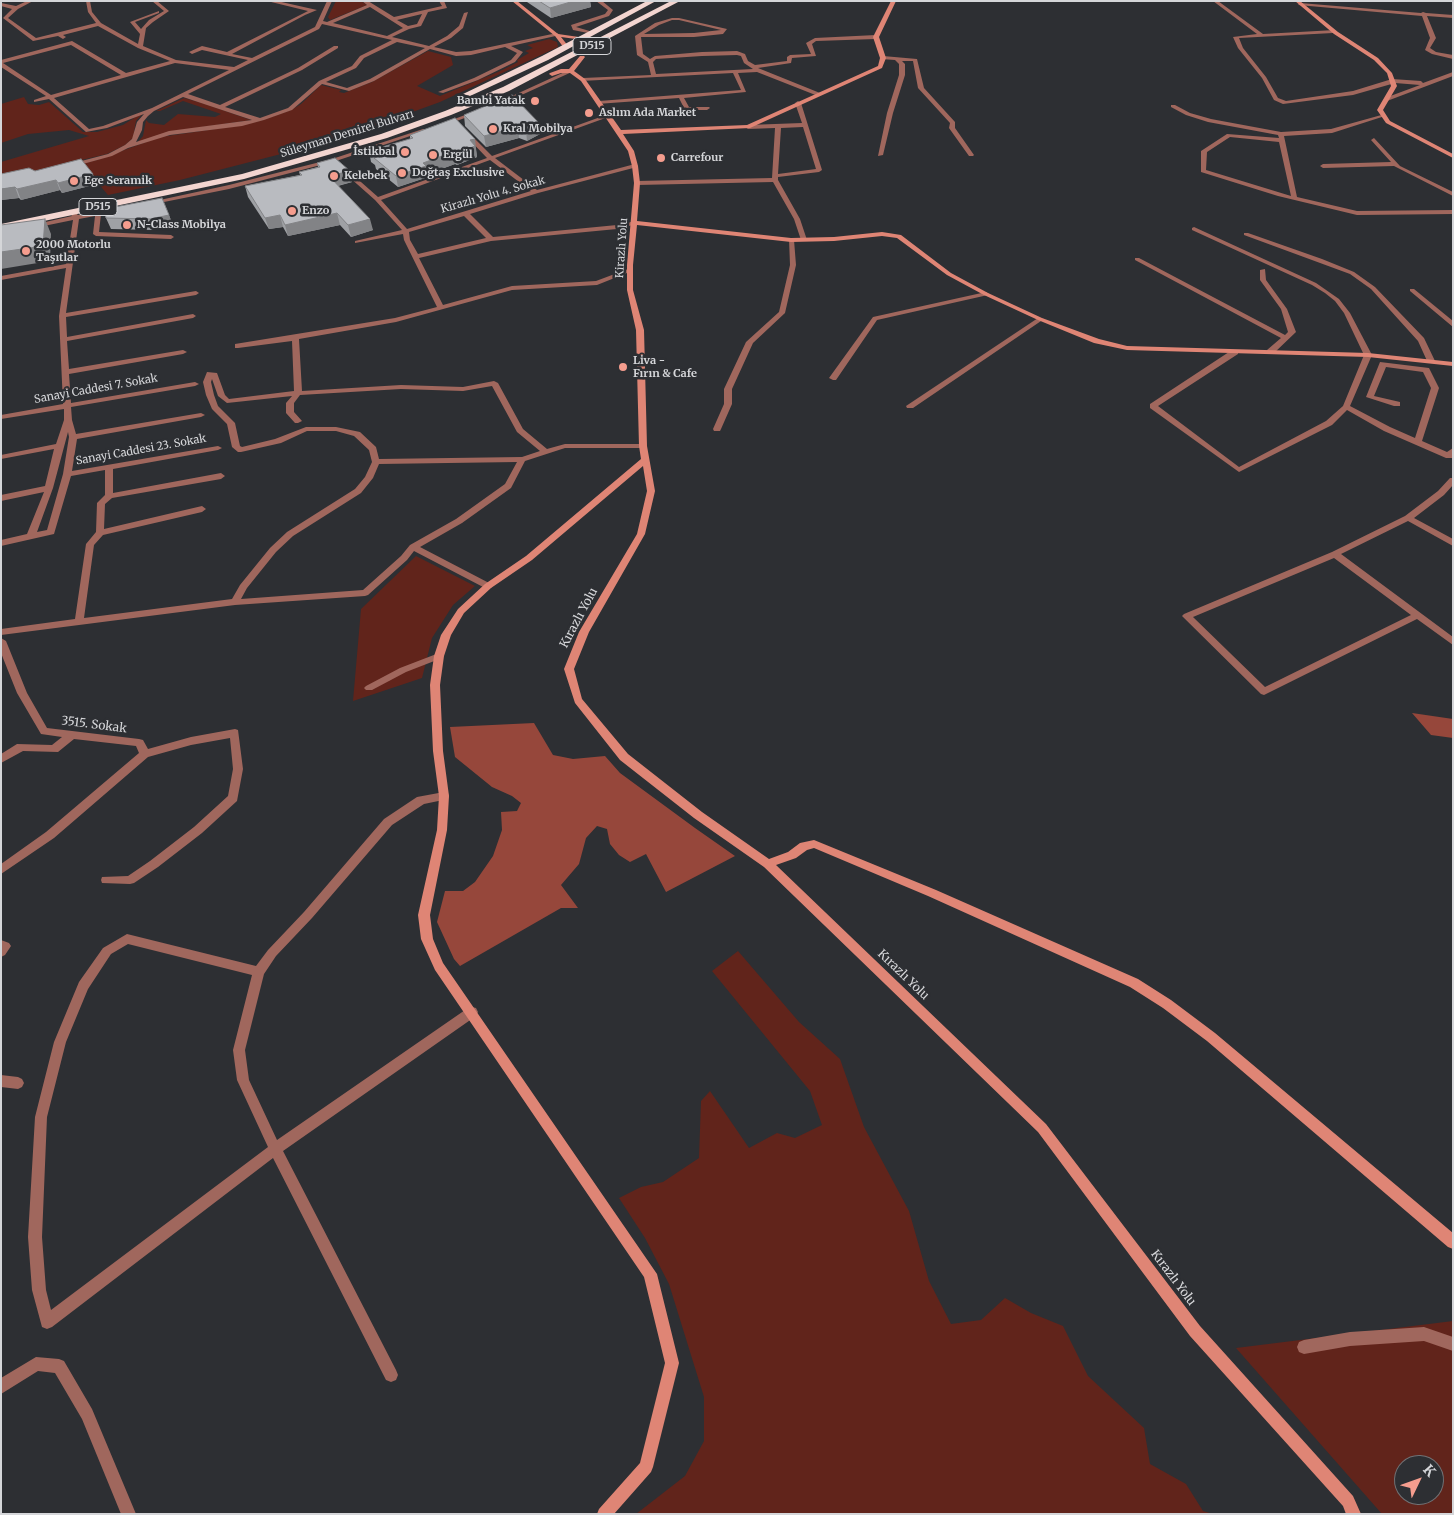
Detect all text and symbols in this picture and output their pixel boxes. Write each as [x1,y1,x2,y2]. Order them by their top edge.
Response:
road number: D515 [573,37,611,54]
place label: Bambi Yatak [457,94,525,108]
marker: Bambi Yatak [529,95,541,107]
place label: Aslım Ada Market [599,106,696,120]
street label: Süleyman Demirel Bulvarı [279,107,415,161]
marker: Aslım Ada Market [583,107,595,119]
place label: Kral Mobilya [503,122,573,136]
marker: Kral Mobilya [487,123,499,135]
place label: İstikbal [353,145,395,159]
marker: İstikbal [399,146,411,158]
place label: Ergül [443,148,473,162]
marker: Ergül [427,149,439,161]
place label: Carrefour [671,151,723,165]
marker: Carrefour [655,152,667,164]
place label: Doğtaş Exclusive [412,166,504,180]
marker: Doğtaş Exclusive [396,167,408,179]
place label: Kelebek [344,169,387,183]
marker: Kelebek [328,170,340,182]
place label: Ege Seramik [84,174,152,188]
street label: Kirazlı Yolu 4. Sokak [439,174,547,216]
marker: Ege Seramik [68,175,80,187]
road number: D515 [79,198,117,216]
place label: Enzo [302,204,329,218]
marker: Enzo [286,205,298,217]
street label: Kirazlı Yolu [613,217,631,279]
place label: N-Class Mobilya [137,218,226,232]
marker: N-Class Mobilya [121,219,133,231]
place label: 2000 Motorlu Taşıtlar [36,238,111,264]
marker: 2000 Motorlu Taşıtlar [20,245,32,257]
place label: Liva - Fırın & Cafe [633,354,697,380]
marker: Liva - Fırın & Cafe [617,361,629,373]
street label: Sanayi Caddesi 7. Sokak [33,372,159,406]
street label: Sanayi Caddesi 23. Sokak [75,432,207,468]
street label: Kırazlı Yolu [557,586,601,650]
street label: 3515. Sokak [61,714,127,736]
street label: Kırazlı Yolu [874,947,932,1003]
street label: Kırazlı Yolu [1147,1247,1199,1309]
north arrow [1394,1455,1444,1505]
text: K [1419,1461,1440,1481]

